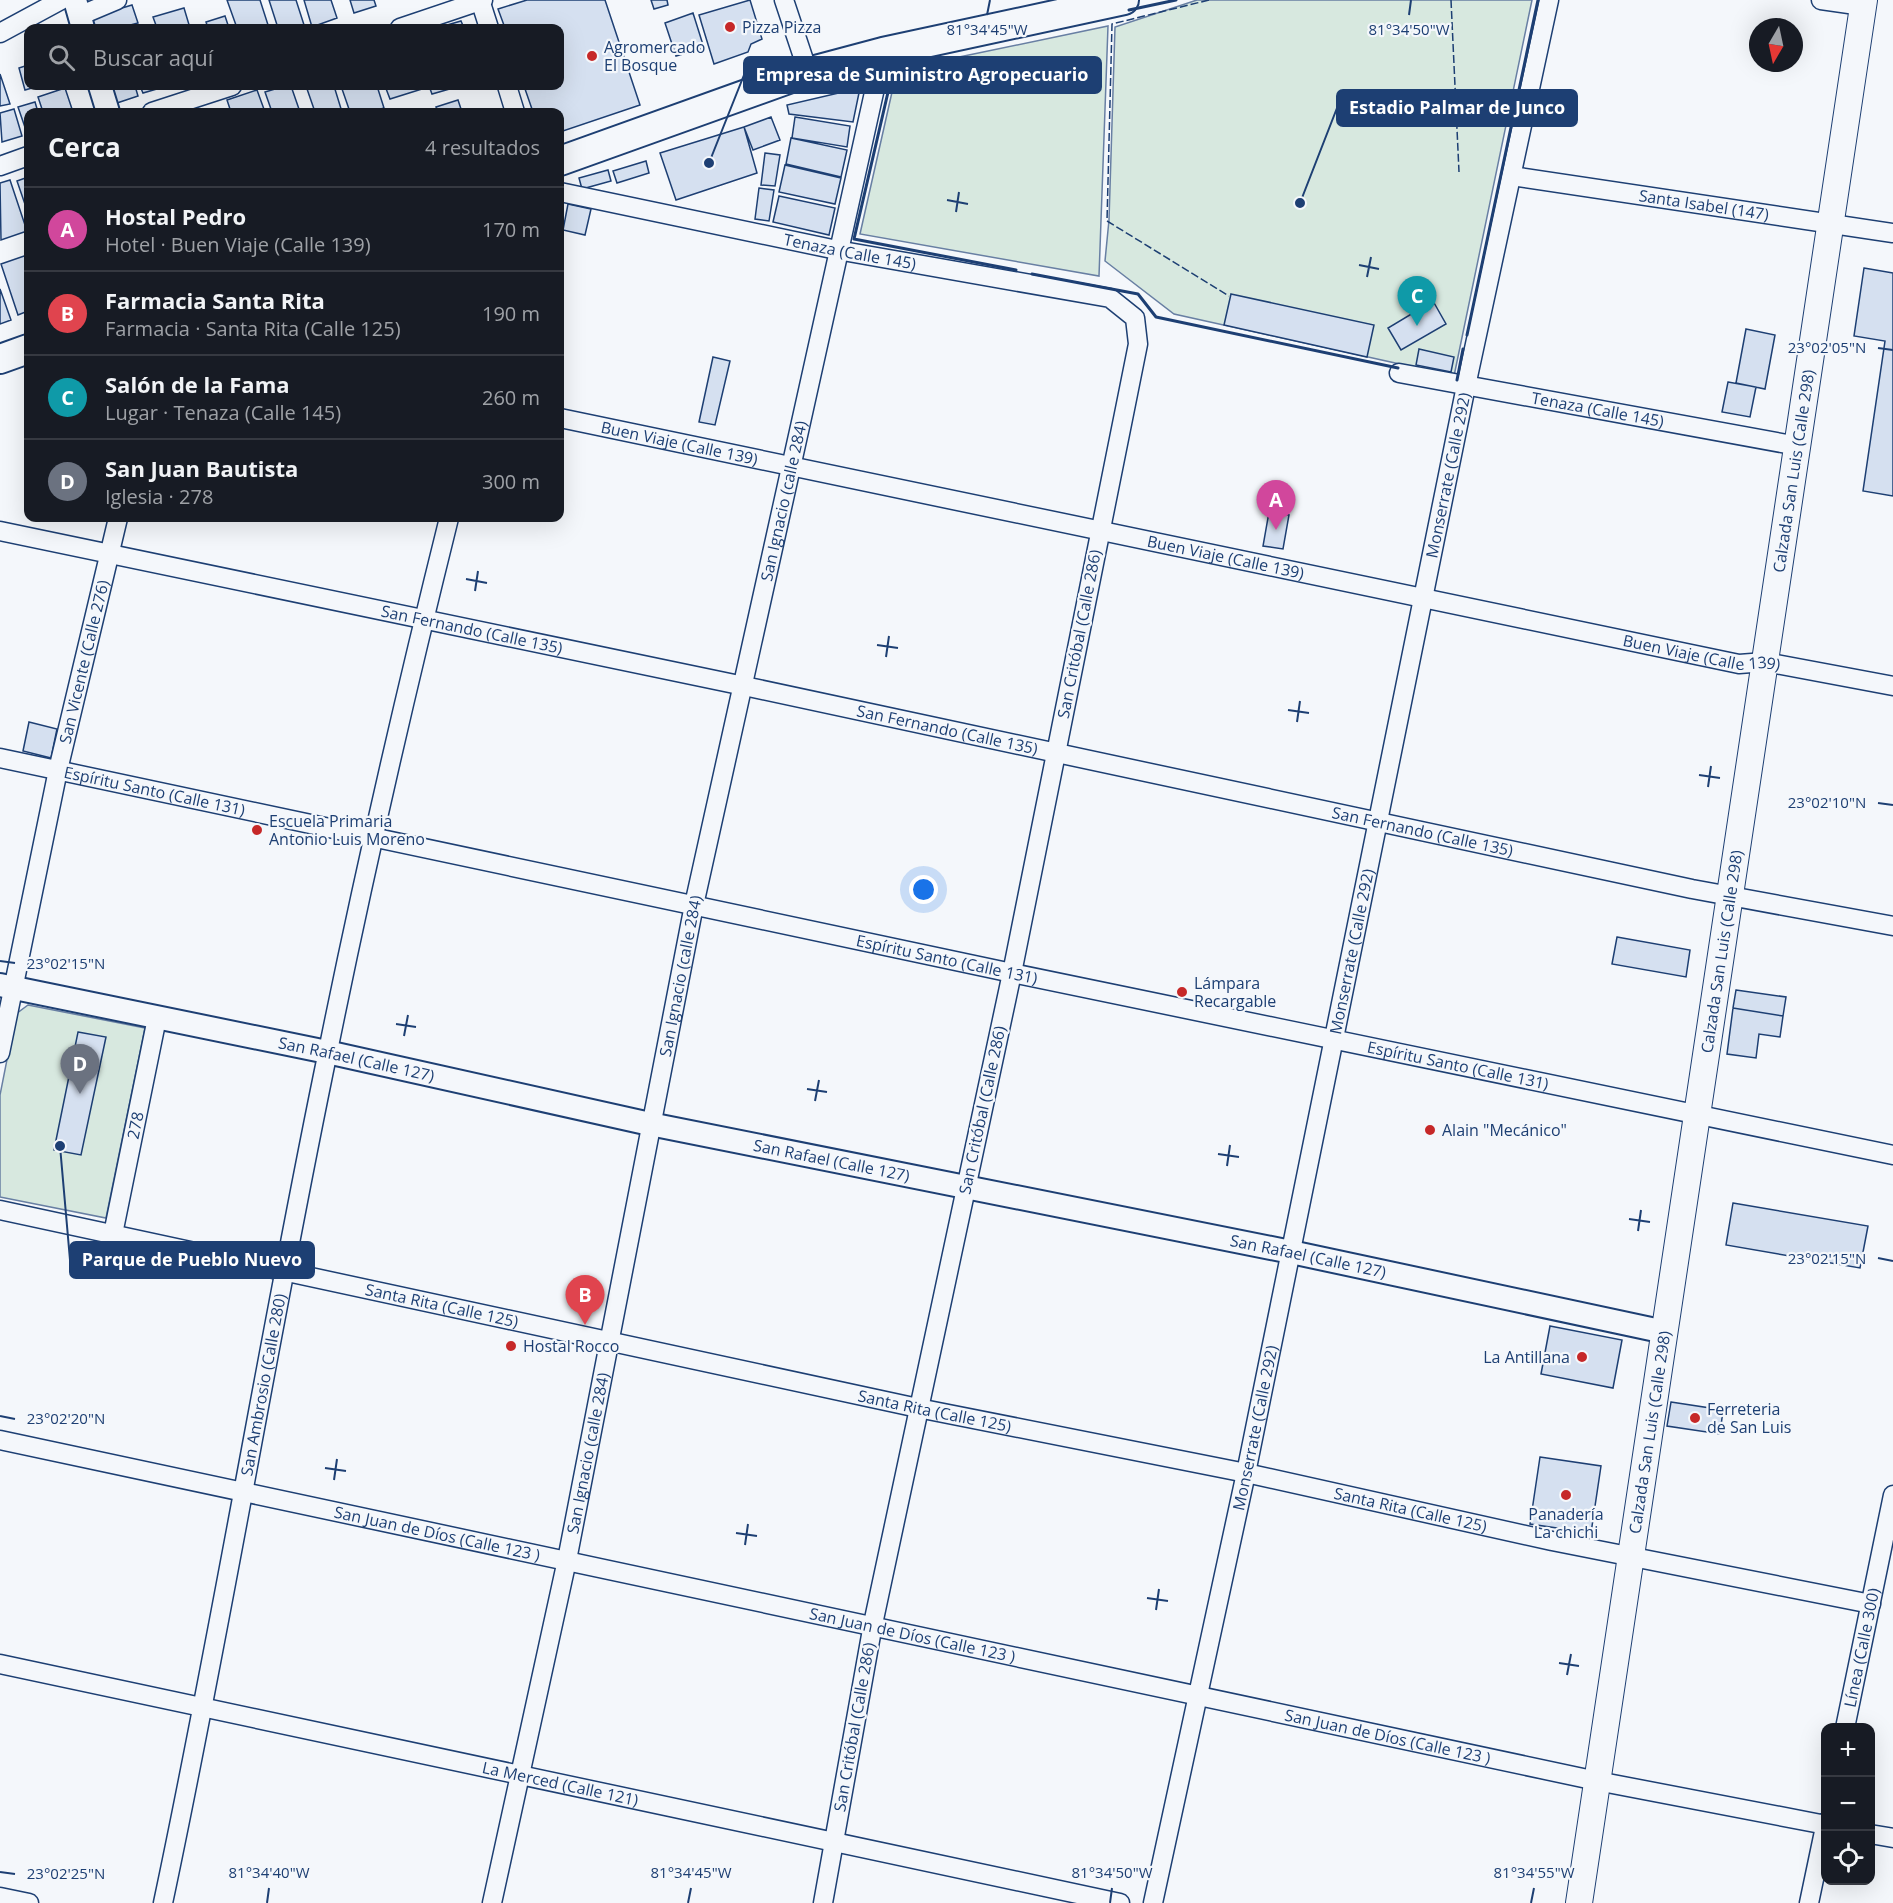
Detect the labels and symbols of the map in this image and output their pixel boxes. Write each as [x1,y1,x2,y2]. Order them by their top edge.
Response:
place label: Pizza Pizza [742,16,821,38]
north arrow [1749,18,1803,72]
text: 81°34'45"W [947,19,1028,39]
text: 81°34'50"W [1369,19,1450,39]
marker: Pizza Pizza [723,20,737,34]
place label: Agromercado El Bosque [604,36,705,76]
marker: Agromercado El Bosque [585,49,599,63]
callout: Empresa de Suministro Agropecuario [744,57,1101,93]
text: Empresa de Suministro Agropecuario [756,62,1088,86]
callout: Estadio Palmar de Junco [1337,90,1577,126]
text: Estadio Palmar de Junco [1349,95,1565,119]
street label: Santa Isabel (147) [1637,184,1771,225]
street label: Tenaza (Calle 145) [782,228,918,275]
pin: C [1398,276,1436,326]
text: 23°02'05"N [1788,337,1866,357]
street label: Calzada San Luis (Calle 298) [1767,368,1820,574]
street label: Tenaza (Calle 145) [1530,386,1666,432]
street label: Monserrate (Calle 292) [1420,390,1475,560]
street label: Buen Viaje (Calle 139) [599,416,760,470]
street label: San Ignacio (calle 284) [755,419,812,583]
pin: A [1256,480,1296,530]
street label: Buen Viaje (Calle 139) [1145,530,1306,584]
street label: San Critóbal (Calle 286) [1052,547,1106,720]
street label: San Vicente (Calle 276) [54,578,114,746]
street label: San Fernando (Calle 135) [379,600,565,659]
street label: Buen Viaje (Calle 139) [1621,629,1783,676]
street label: San Fernando (Calle 135) [855,699,1040,760]
street label: Espíritu Santo (Calle 131) [62,761,247,821]
text: 23°02'10"N [1788,792,1866,812]
street label: San Fernando (Calle 135) [1330,801,1515,861]
place label: Escuela Primaria Antonio Luis Moreno [269,810,425,850]
marker: Escuela Primaria Antonio Luis Moreno [250,823,264,837]
street label: Calzada San Luis (Calle 298) [1695,848,1748,1055]
street label: Monserrate (Calle 292) [1324,867,1379,1036]
your location [909,875,938,904]
street label: San Ignacio (calle 284) [654,893,707,1058]
street label: Espíritu Santo (Calle 131) [854,929,1040,989]
text: 23°02'15"N [27,953,105,973]
place label: Lámpara Recargable [1194,972,1276,1012]
marker: Lámpara Recargable [1175,985,1189,999]
street label: San Critóbal (Calle 286) [953,1024,1011,1196]
street label: San Rafael (Calle 127) [277,1031,437,1087]
street label: Espíritu Santo (Calle 131) [1365,1036,1551,1095]
pin: D [60,1044,100,1094]
street label: 278 [122,1110,149,1141]
place label: Alain "Mecánico" [1442,1119,1567,1141]
marker: Alain "Mecánico" [1423,1123,1437,1137]
street label: San Rafael (Calle 127) [752,1134,912,1187]
street label: San Rafael (Calle 127) [1228,1229,1389,1283]
callout: Parque de Pueblo Nuevo [70,1242,314,1278]
text: Parque de Pueblo Nuevo [82,1247,302,1271]
text: 23°02'15"N [1788,1248,1866,1268]
pin: B [566,1276,604,1325]
street label: Santa Rita (Calle 125) [363,1278,521,1333]
street label: San Ambrosio (Calle 280) [235,1291,291,1478]
street label: Calzada San Luis (Calle 298) [1623,1329,1676,1535]
place label: Hostal Rocco [523,1335,619,1357]
marker: Hostal Rocco [504,1339,518,1353]
street label: Monserrate (Calle 292) [1227,1343,1283,1513]
place label: La Antillana [1483,1346,1570,1368]
marker: La Antillana [1575,1350,1589,1364]
street label: San Ignacio (calle 284) [561,1370,614,1536]
street label: Santa Rita (Calle 125) [856,1384,1014,1437]
place label: Ferreteria de San Luis [1707,1398,1791,1438]
text: 23°02'20"N [27,1408,105,1428]
marker: Ferreteria de San Luis [1688,1411,1702,1425]
street label: Santa Rita (Calle 125) [1332,1482,1489,1537]
marker: Panadería La chichi [1559,1488,1573,1502]
street label: San Juan de Díos (Calle 123 ) [332,1501,542,1566]
place label: Panadería La chichi [1528,1503,1604,1543]
street label: Línea (Calle 300) [1839,1586,1885,1709]
street label: San Juan de Díos (Calle 123 ) [808,1602,1018,1668]
street label: San Critóbal (Calle 286) [828,1640,880,1813]
street label: San Juan de Díos (Calle 123 ) [1283,1704,1493,1769]
street label: La Merced (Calle 121) [480,1756,641,1811]
text: 81°34'40"W [229,1862,310,1882]
text: 81°34'45"W [651,1862,732,1882]
text: 81°34'50"W [1072,1862,1153,1882]
text: 81°34'55"W [1494,1862,1575,1882]
text: 23°02'25"N [27,1863,105,1883]

